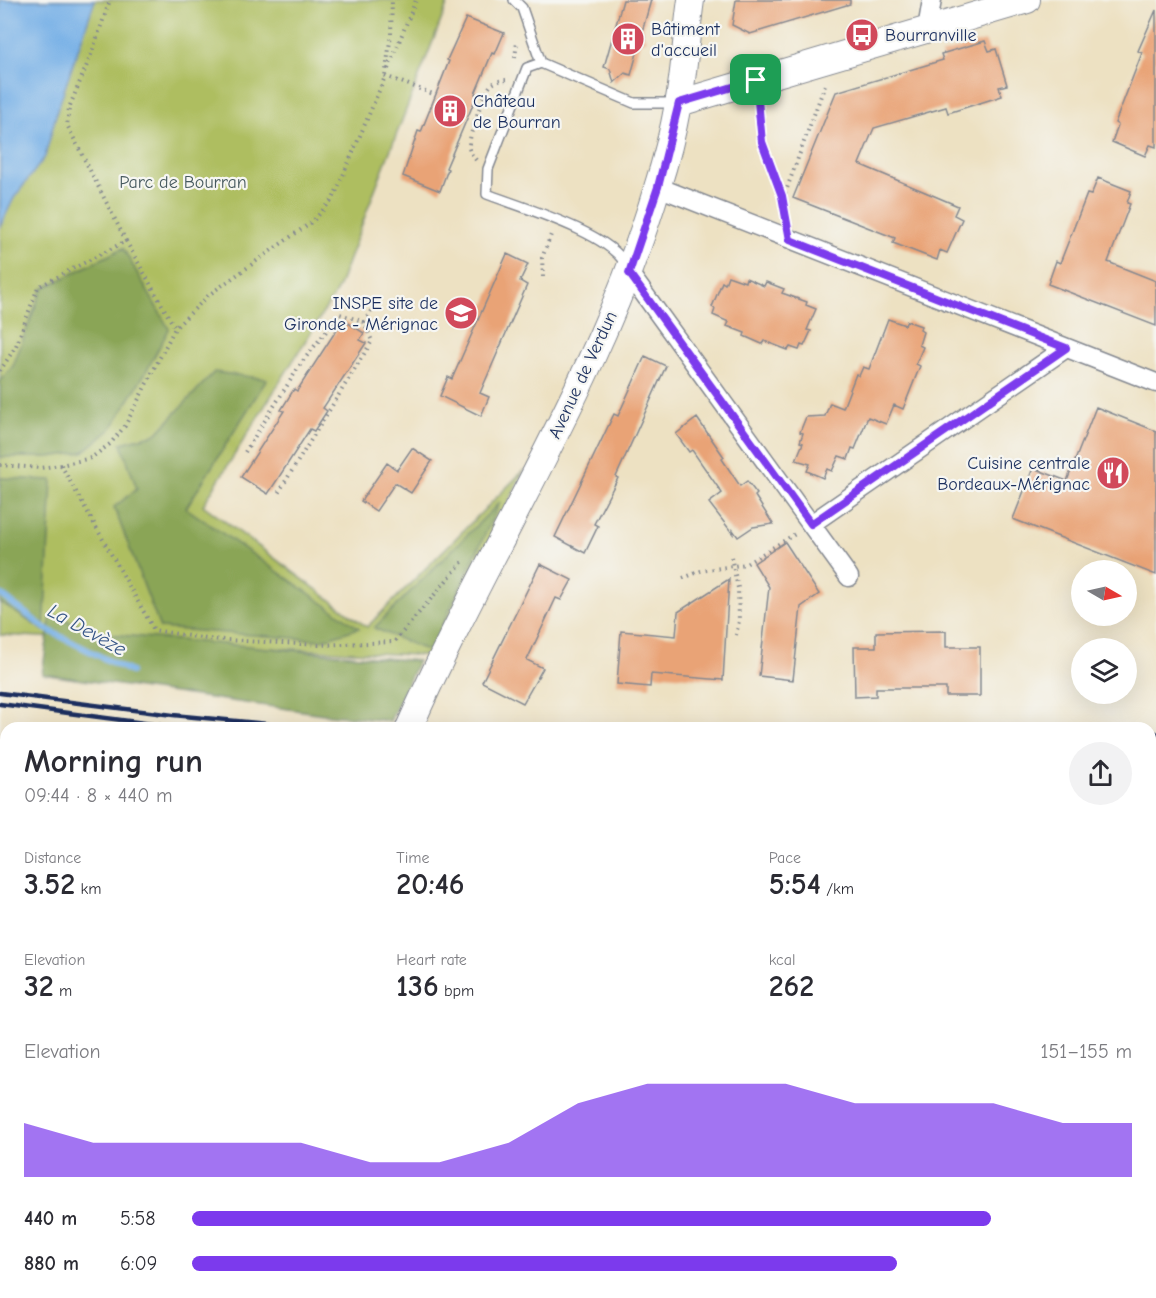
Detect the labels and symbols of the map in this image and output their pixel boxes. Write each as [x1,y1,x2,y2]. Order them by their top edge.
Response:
bus stop icon: Bourranville [844,17,880,53]
place label: Bâtiment d'accueil [651,19,721,61]
building icon: Bâtiment d'accueil [610,21,646,57]
place label: Bourranville [885,25,977,46]
pin [730,54,781,105]
place label: Château de Bourran [473,91,561,133]
building icon: Château de Bourran [432,93,468,129]
park label: Parc de Bourran [119,172,247,193]
place label: INSPE site de Gironde - Mérignac [284,293,438,335]
school or university icon: INSPE site de Gironde - Mérignac [443,295,479,331]
street label: Avenue de Verdun [544,308,622,442]
place label: Cuisine centrale Bordeaux-Mérignac [937,453,1090,495]
restaurant icon: Cuisine centrale Bordeaux-Mérignac [1095,455,1131,491]
north arrow [1071,560,1137,626]
water label: La Devèze [44,599,130,661]

